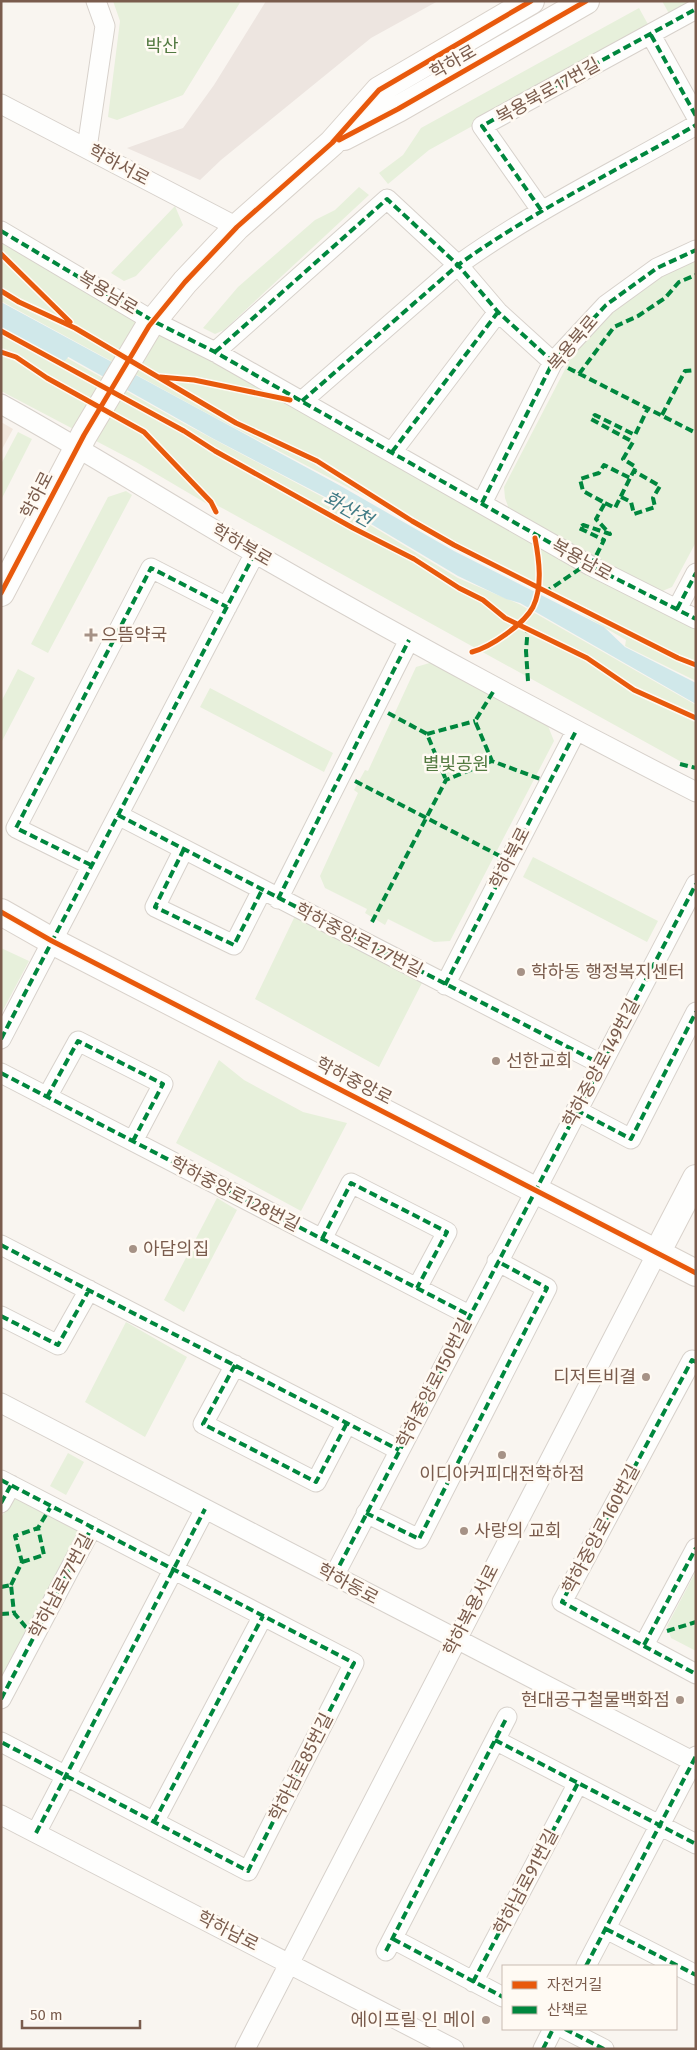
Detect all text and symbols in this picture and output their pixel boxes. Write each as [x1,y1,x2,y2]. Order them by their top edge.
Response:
park label: 박산 [145,35,179,57]
street label: 학하로 [426,40,480,84]
street label: 복용북로17번길 [492,53,604,129]
street label: 학하서로 [85,140,153,190]
street label: 복용남로 [74,267,142,319]
street label: 복용북로 [543,311,603,375]
street label: 학하로 [16,468,58,522]
water label: 화산천 [319,486,378,533]
street label: 학하북로 [208,519,276,571]
street label: 복용남로 [548,534,616,586]
place label: 으뜸약국 [101,624,167,646]
marker: 으뜸약국 [85,629,97,641]
park label: 별빛공원 [423,753,489,775]
street label: 학하북로 [485,823,535,893]
street label: 학하중앙로127번길 [291,898,427,982]
place label: 학하동 행정복지센터 [531,961,685,983]
marker: 학하동 행정복지센터 [515,966,527,978]
street label: 학하중앙로149번길 [558,995,644,1131]
place label: 선한교회 [506,1050,572,1072]
street label: 학하중앙로 [312,1052,396,1110]
marker: 선한교회 [490,1055,502,1067]
street label: 학하중앙로128번길 [167,1152,303,1236]
place label: 아담의집 [143,1238,209,1260]
marker: 아담의집 [127,1243,139,1255]
street label: 학하중앙로150번길 [392,1314,476,1452]
place label: 디저트비결 [553,1366,636,1388]
marker: 디저트비결 [640,1371,652,1383]
marker: 이디아커피대전학하점 [496,1449,508,1461]
street label: 학하중앙로160번길 [558,1461,644,1597]
place label: 이디아커피대전학하점 [419,1463,585,1485]
place label: 사랑의 교회 [474,1520,562,1542]
marker: 사랑의 교회 [458,1525,470,1537]
street label: 학하남로77번길 [24,1530,98,1642]
street label: 학하동로 [314,1559,382,1609]
street label: 학하복용서로 [439,1561,503,1659]
place label: 현대공구철물백화점 [521,1689,670,1711]
marker: 현대공구철물백화점 [674,1694,686,1706]
street label: 학하남로85번길 [264,1709,338,1825]
street label: 학하남로91번길 [489,1826,563,1938]
street label: 학하남로 [193,1906,263,1956]
legend [502,1965,677,2030]
text: 자전거길 [547,1976,602,1994]
scale bar [22,1998,140,2030]
text: 산책로 [547,2001,588,2019]
text: 50 m [30,2006,63,2024]
place label: 에이프릴 인 메이 [351,2009,476,2031]
marker: 에이프릴 인 메이 [480,2014,492,2026]

